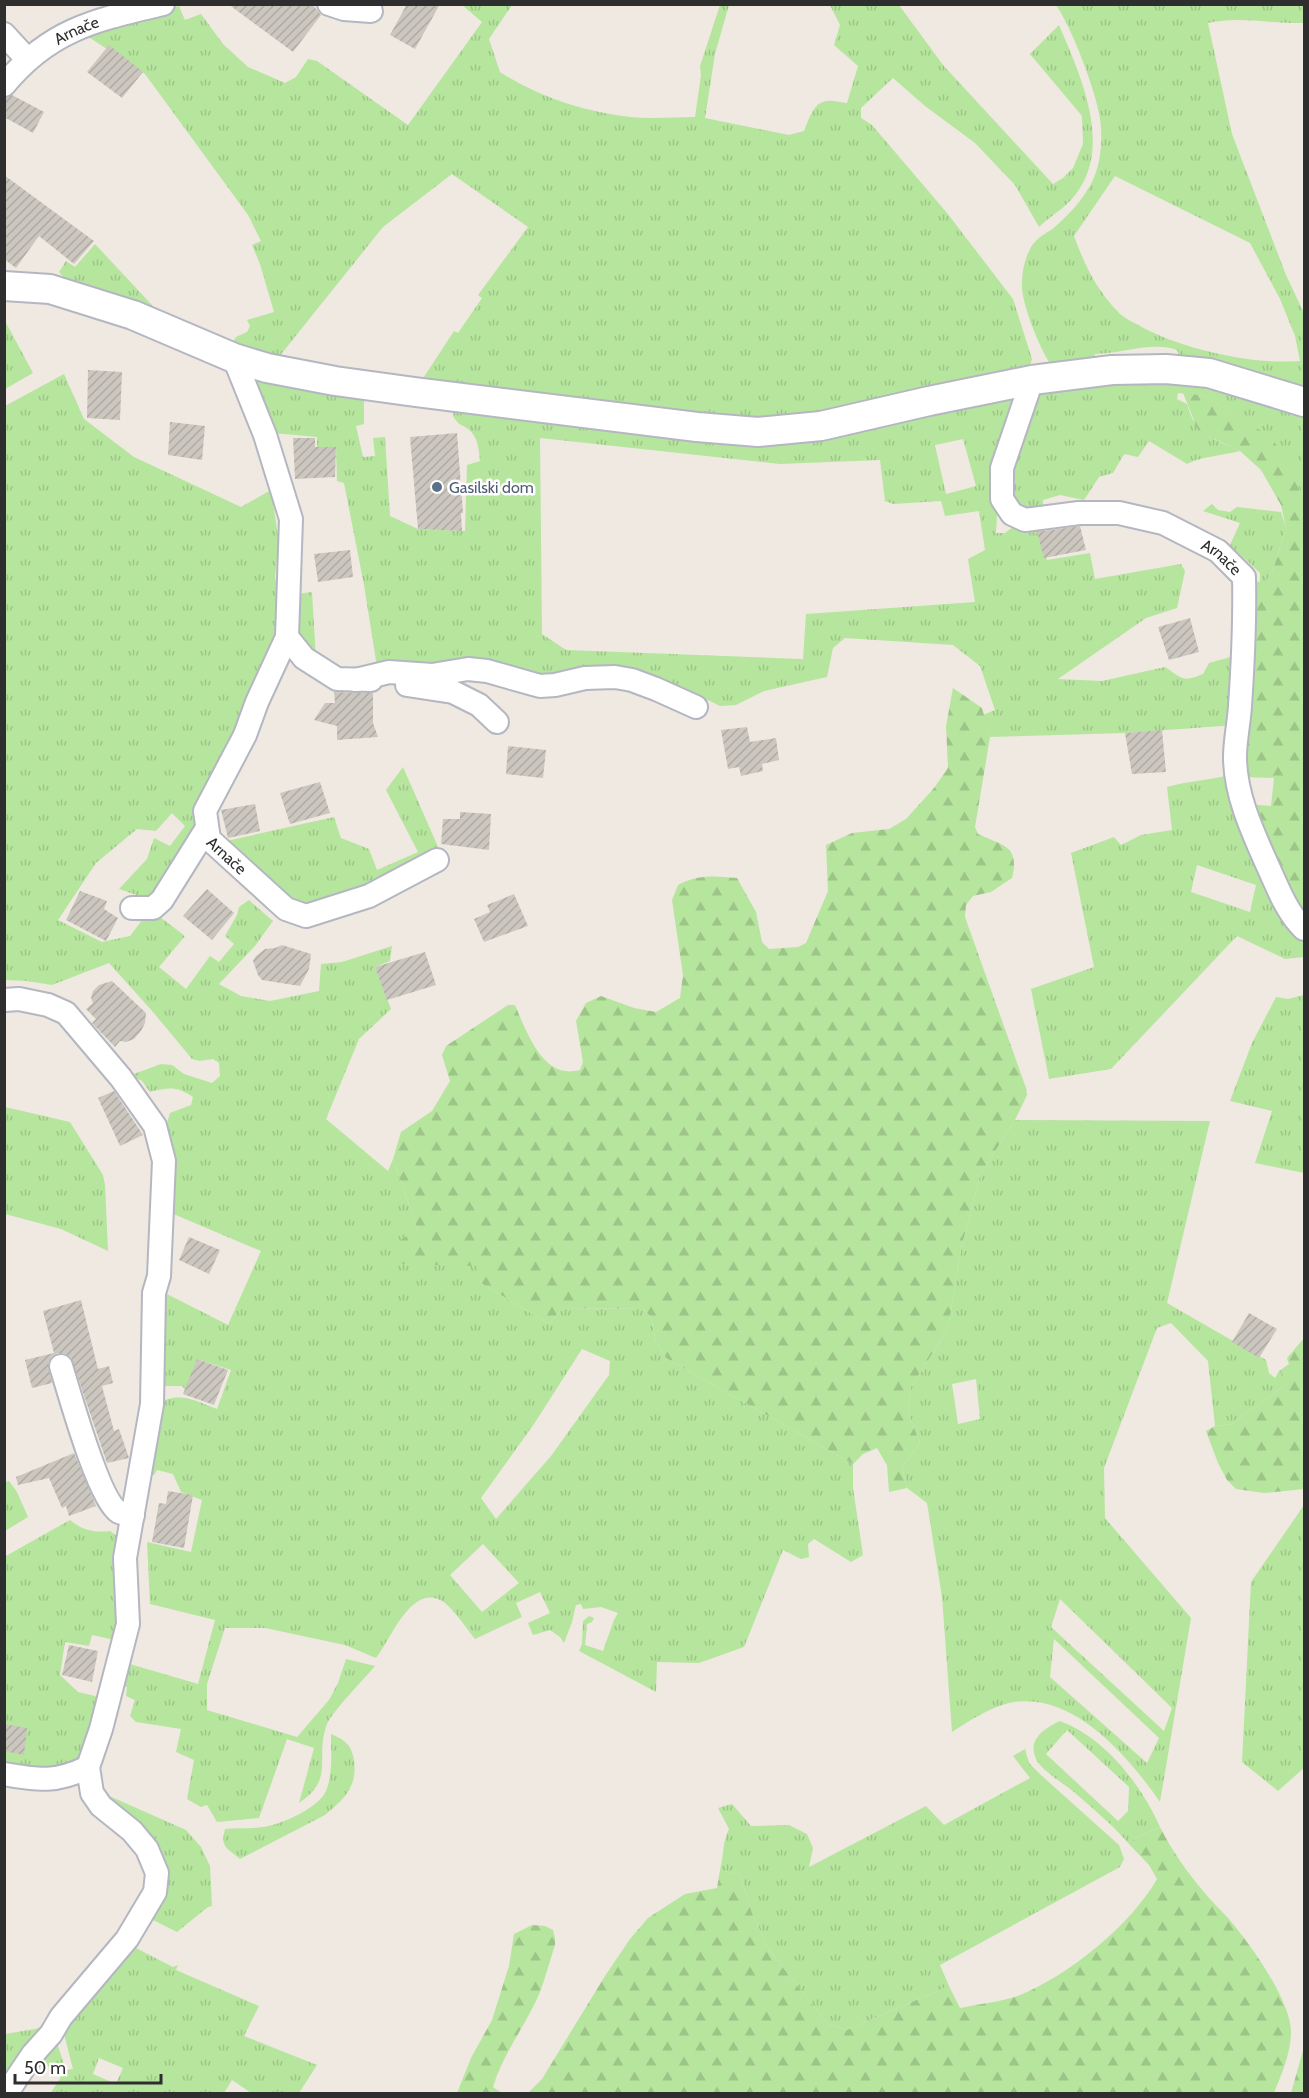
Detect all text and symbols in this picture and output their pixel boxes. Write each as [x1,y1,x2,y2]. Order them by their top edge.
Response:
street label: Arnače [51,12,101,49]
place label: Gasilski dom [449,478,534,497]
marker: Gasilski dom [430,480,444,494]
street label: Arnače [1198,535,1246,579]
street label: Arnače [203,833,250,878]
scale bar [15,2047,160,2085]
text: 50 m [24,2057,66,2079]

